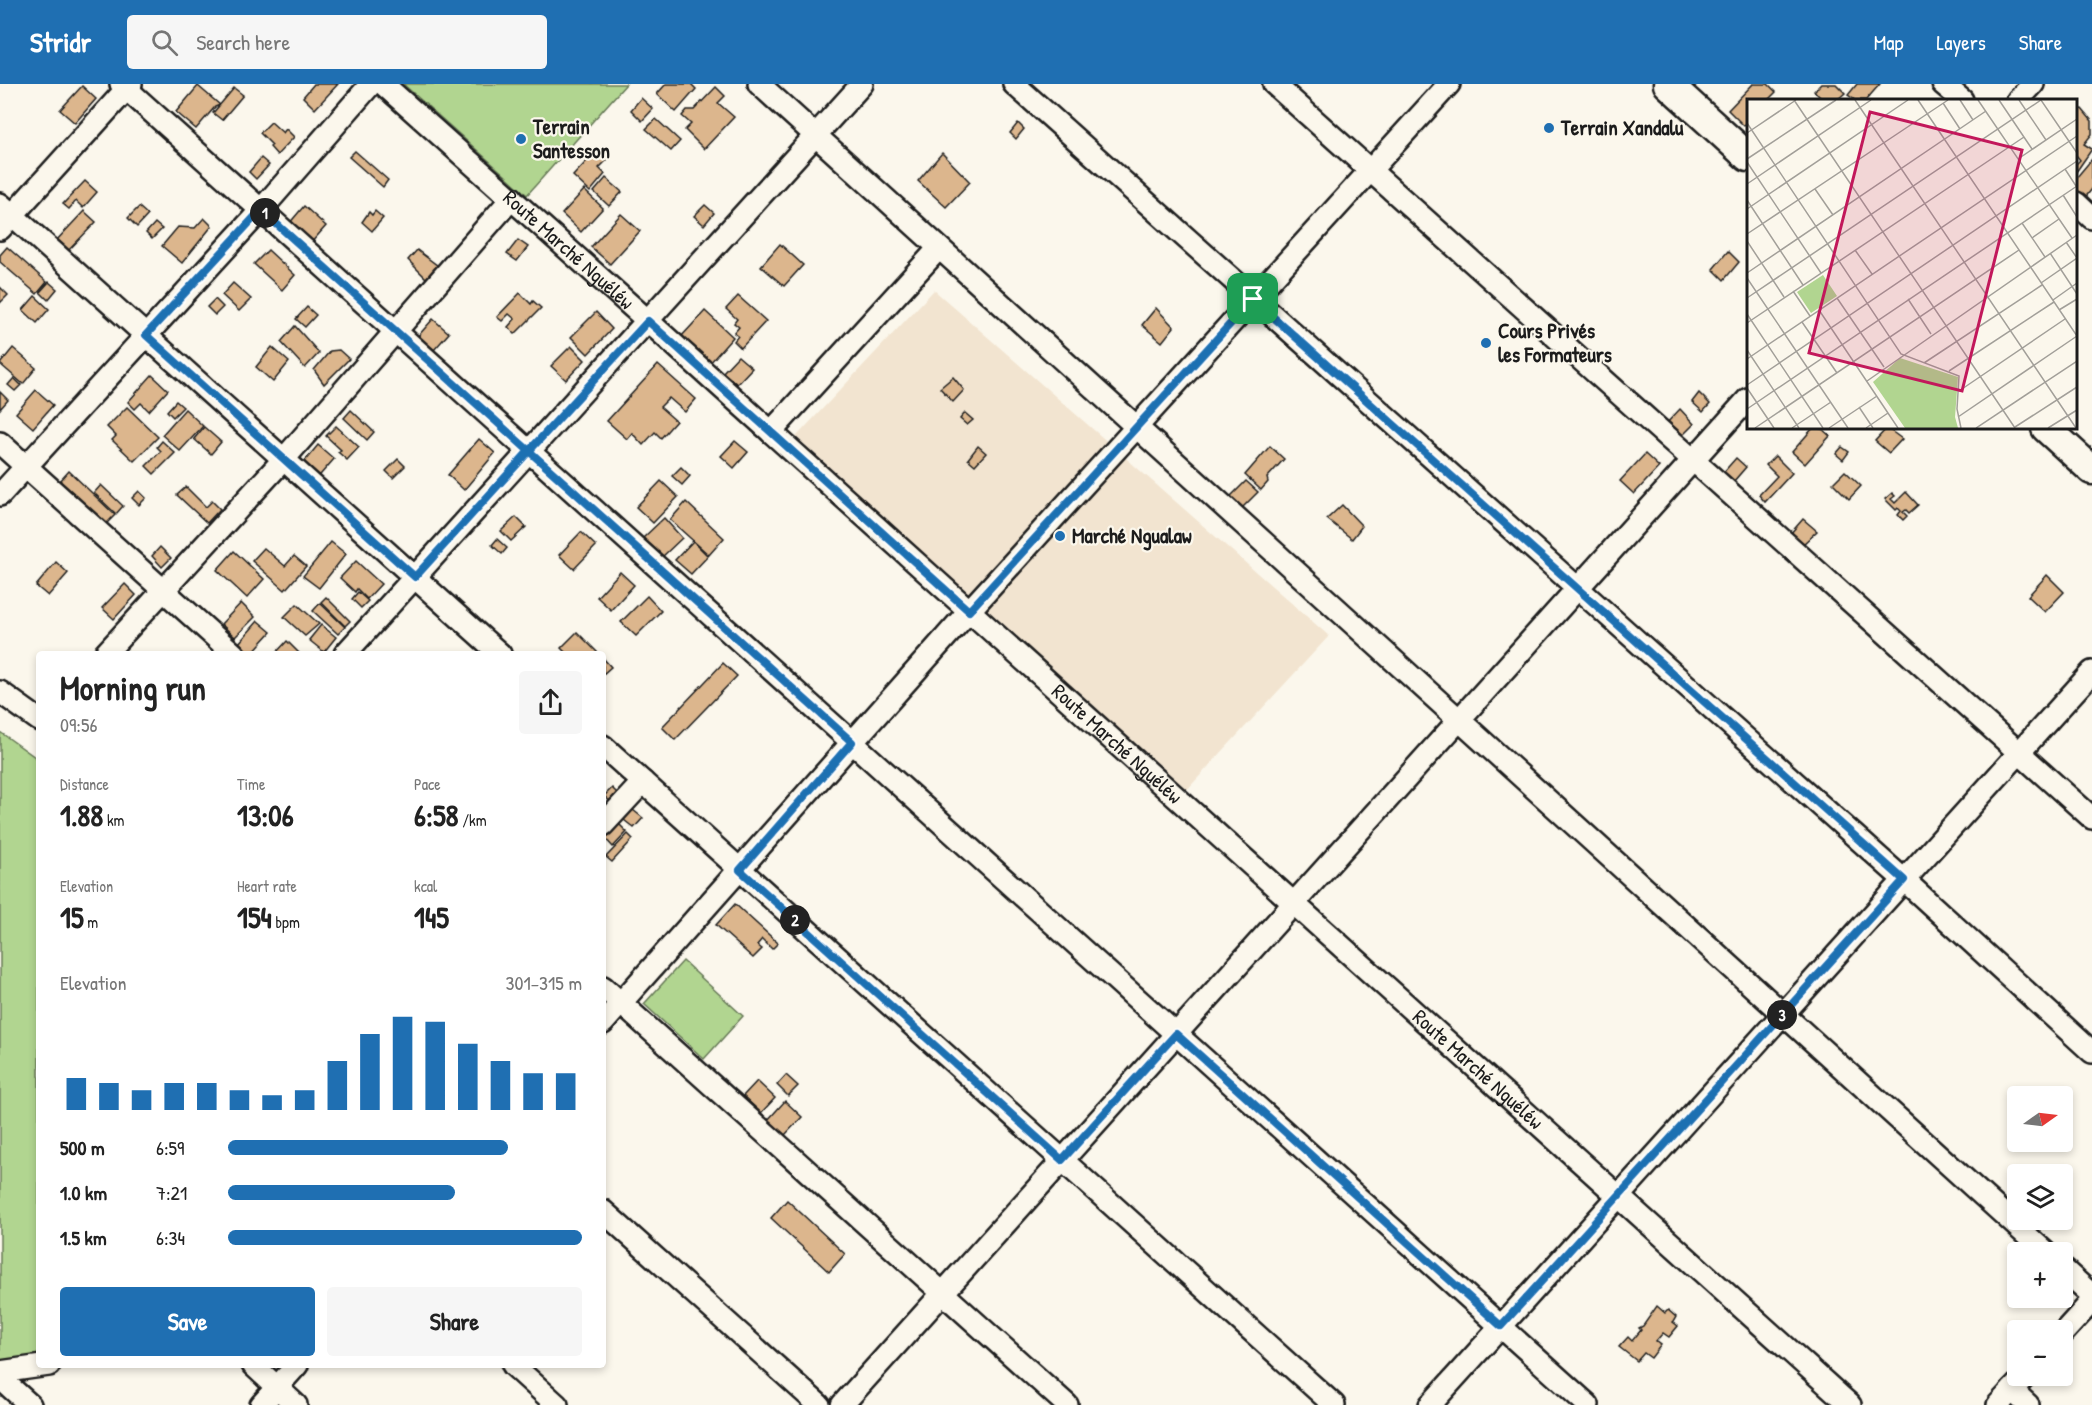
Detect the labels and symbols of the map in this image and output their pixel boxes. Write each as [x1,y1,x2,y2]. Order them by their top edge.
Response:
inset map [1747,99,2077,429]
place label: Terrain Santesson [532,112,610,165]
place label: Terrain Xandalu [1560,113,1684,142]
marker: Terrain Xandalu [1542,121,1556,135]
marker: Terrain Santesson [514,132,528,146]
street label: Route Marché Nguéléw [497,183,641,316]
pin: 1 [250,198,280,228]
pin [1227,273,1278,324]
place label: Cours Privés les Formateurs [1498,316,1612,369]
marker: Cours Privés les Formateurs [1479,336,1493,350]
place label: Marché Ngualaw [1072,521,1192,551]
marker: Marché Ngualaw [1053,529,1067,543]
street label: Route Marché Nguéléw [1046,677,1189,810]
pin: 2 [780,905,810,935]
pin: 3 [1767,1000,1797,1030]
street label: Route Marché Nguéléw [1407,1002,1550,1136]
north arrow [2007,1086,2073,1152]

